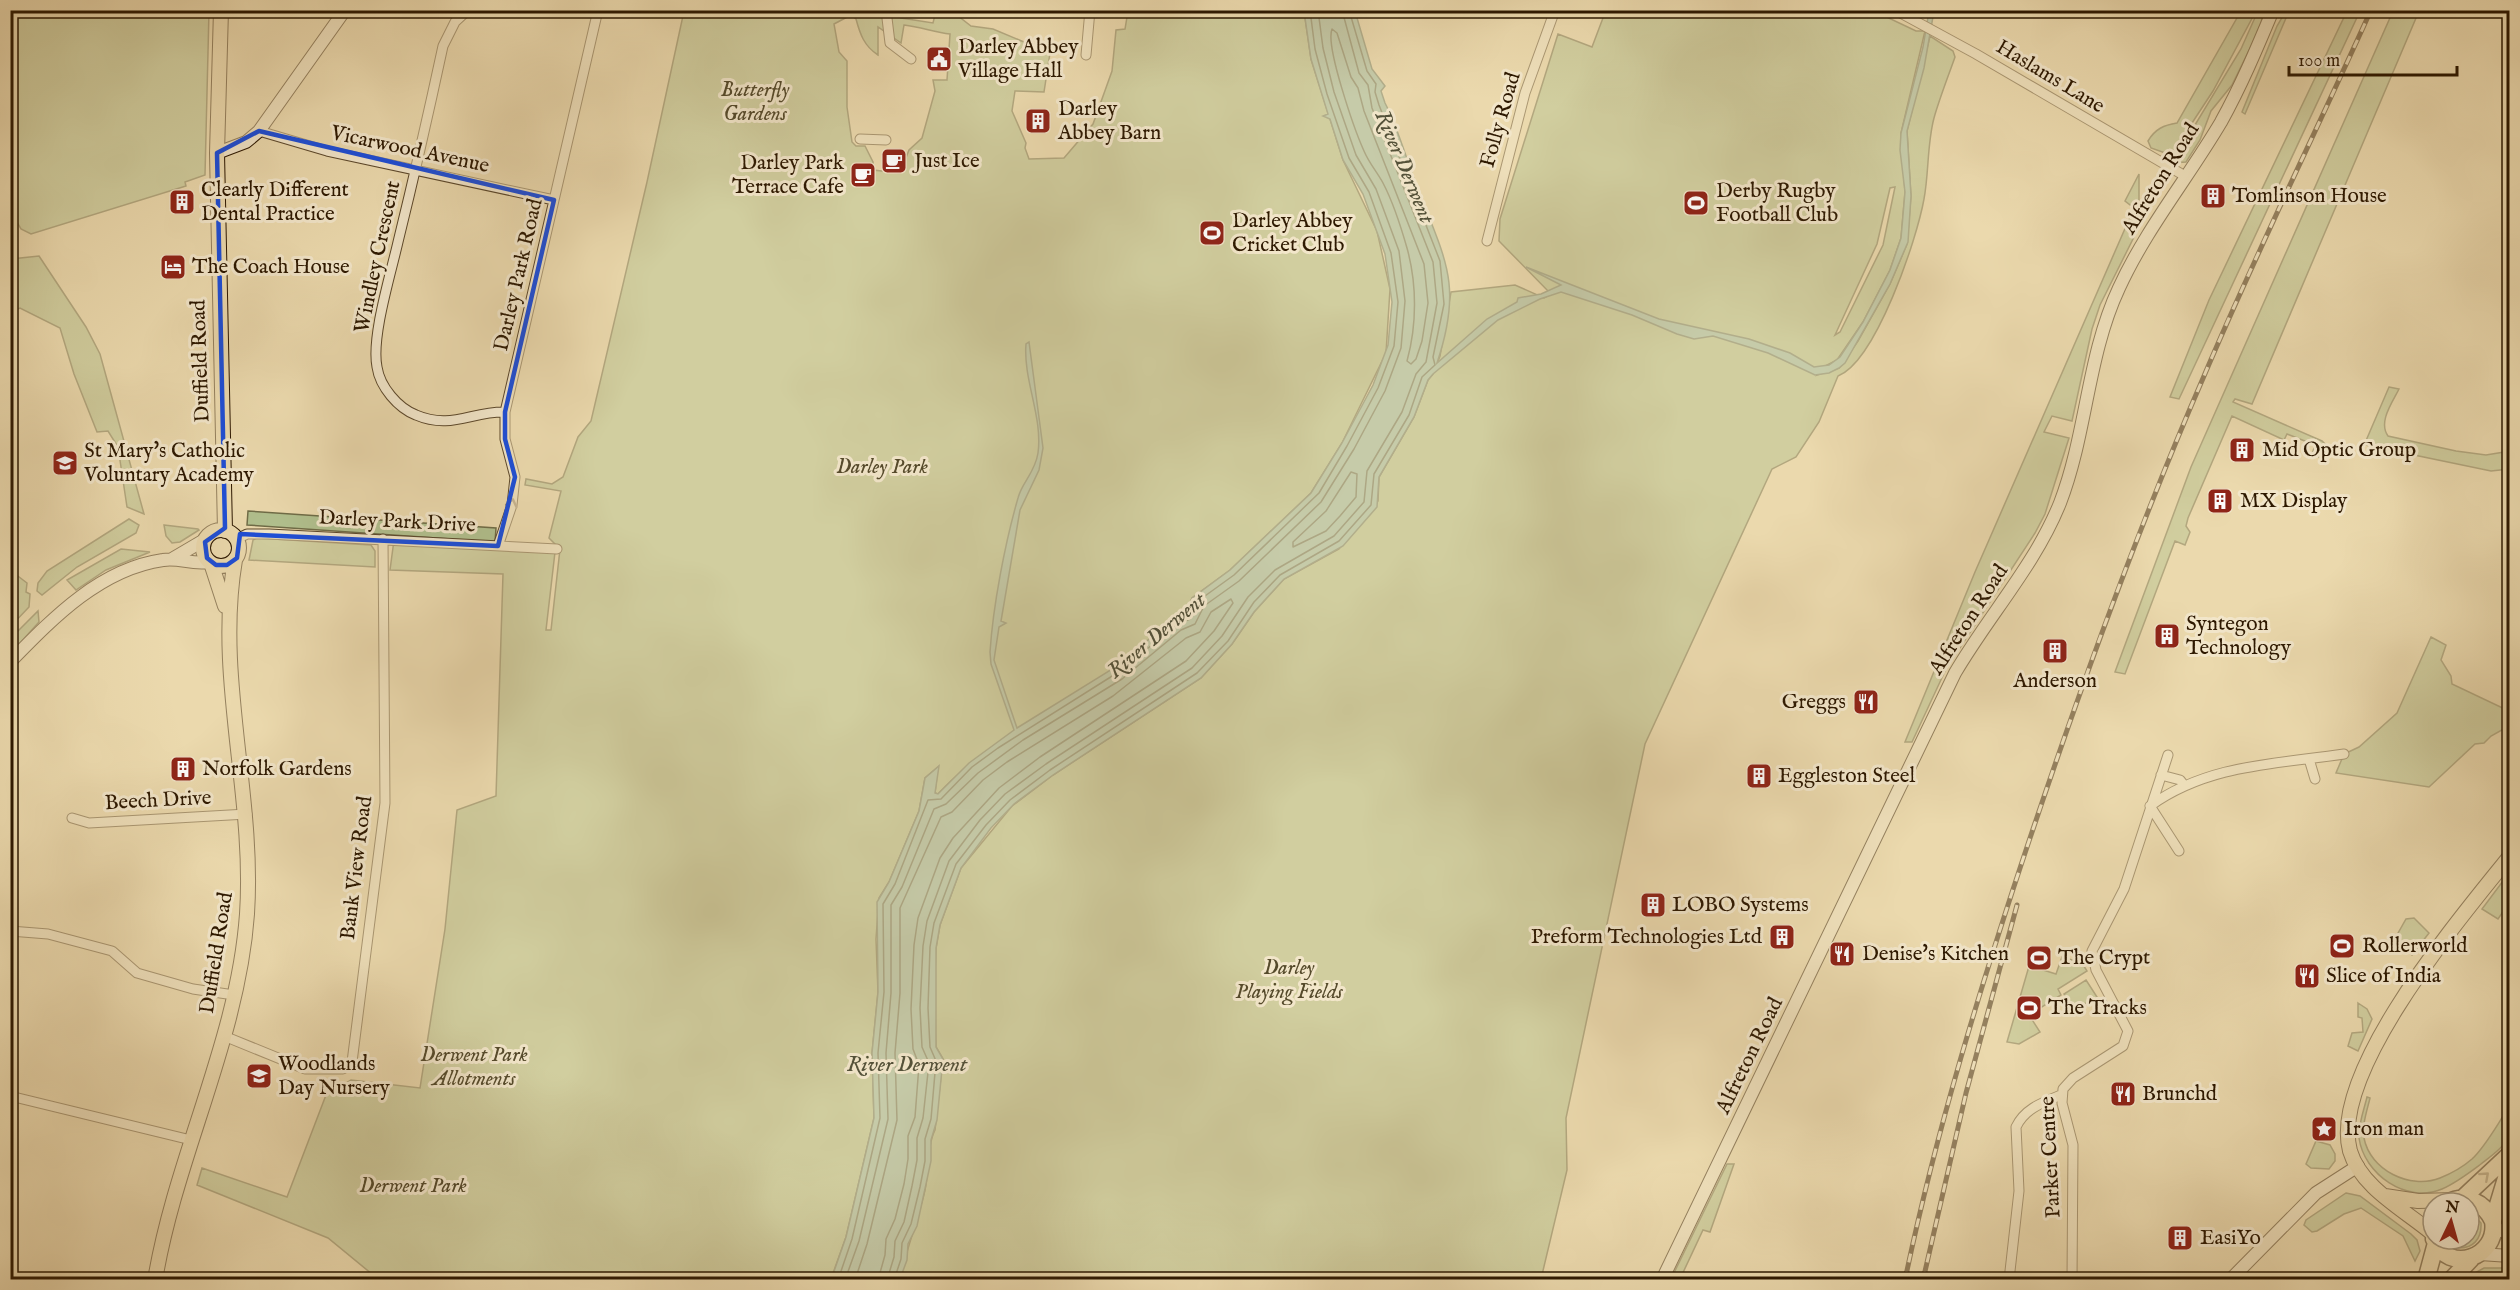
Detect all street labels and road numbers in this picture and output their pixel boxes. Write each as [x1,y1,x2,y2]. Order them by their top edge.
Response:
street label: Haslams Lane [1991,34,2110,120]
street label: Folly Road [1475,68,1528,171]
street label: Alfreton Road [2115,118,2206,241]
street label: Vicarwood Avenue [327,120,492,180]
street label: Windley Crescent [349,178,407,336]
street label: Darley Park Road [488,195,550,354]
street label: Duffield Road [185,298,217,423]
street label: Darley Park Drive [318,504,477,540]
street label: Alfreton Road [1923,559,2015,681]
street label: Beech Drive [104,785,212,817]
street label: Bank View Road [335,794,379,941]
street label: Duffield Road [194,889,240,1016]
street label: Alfreton Road [1710,992,1790,1120]
street label: Parker Centre [2034,1095,2068,1219]

